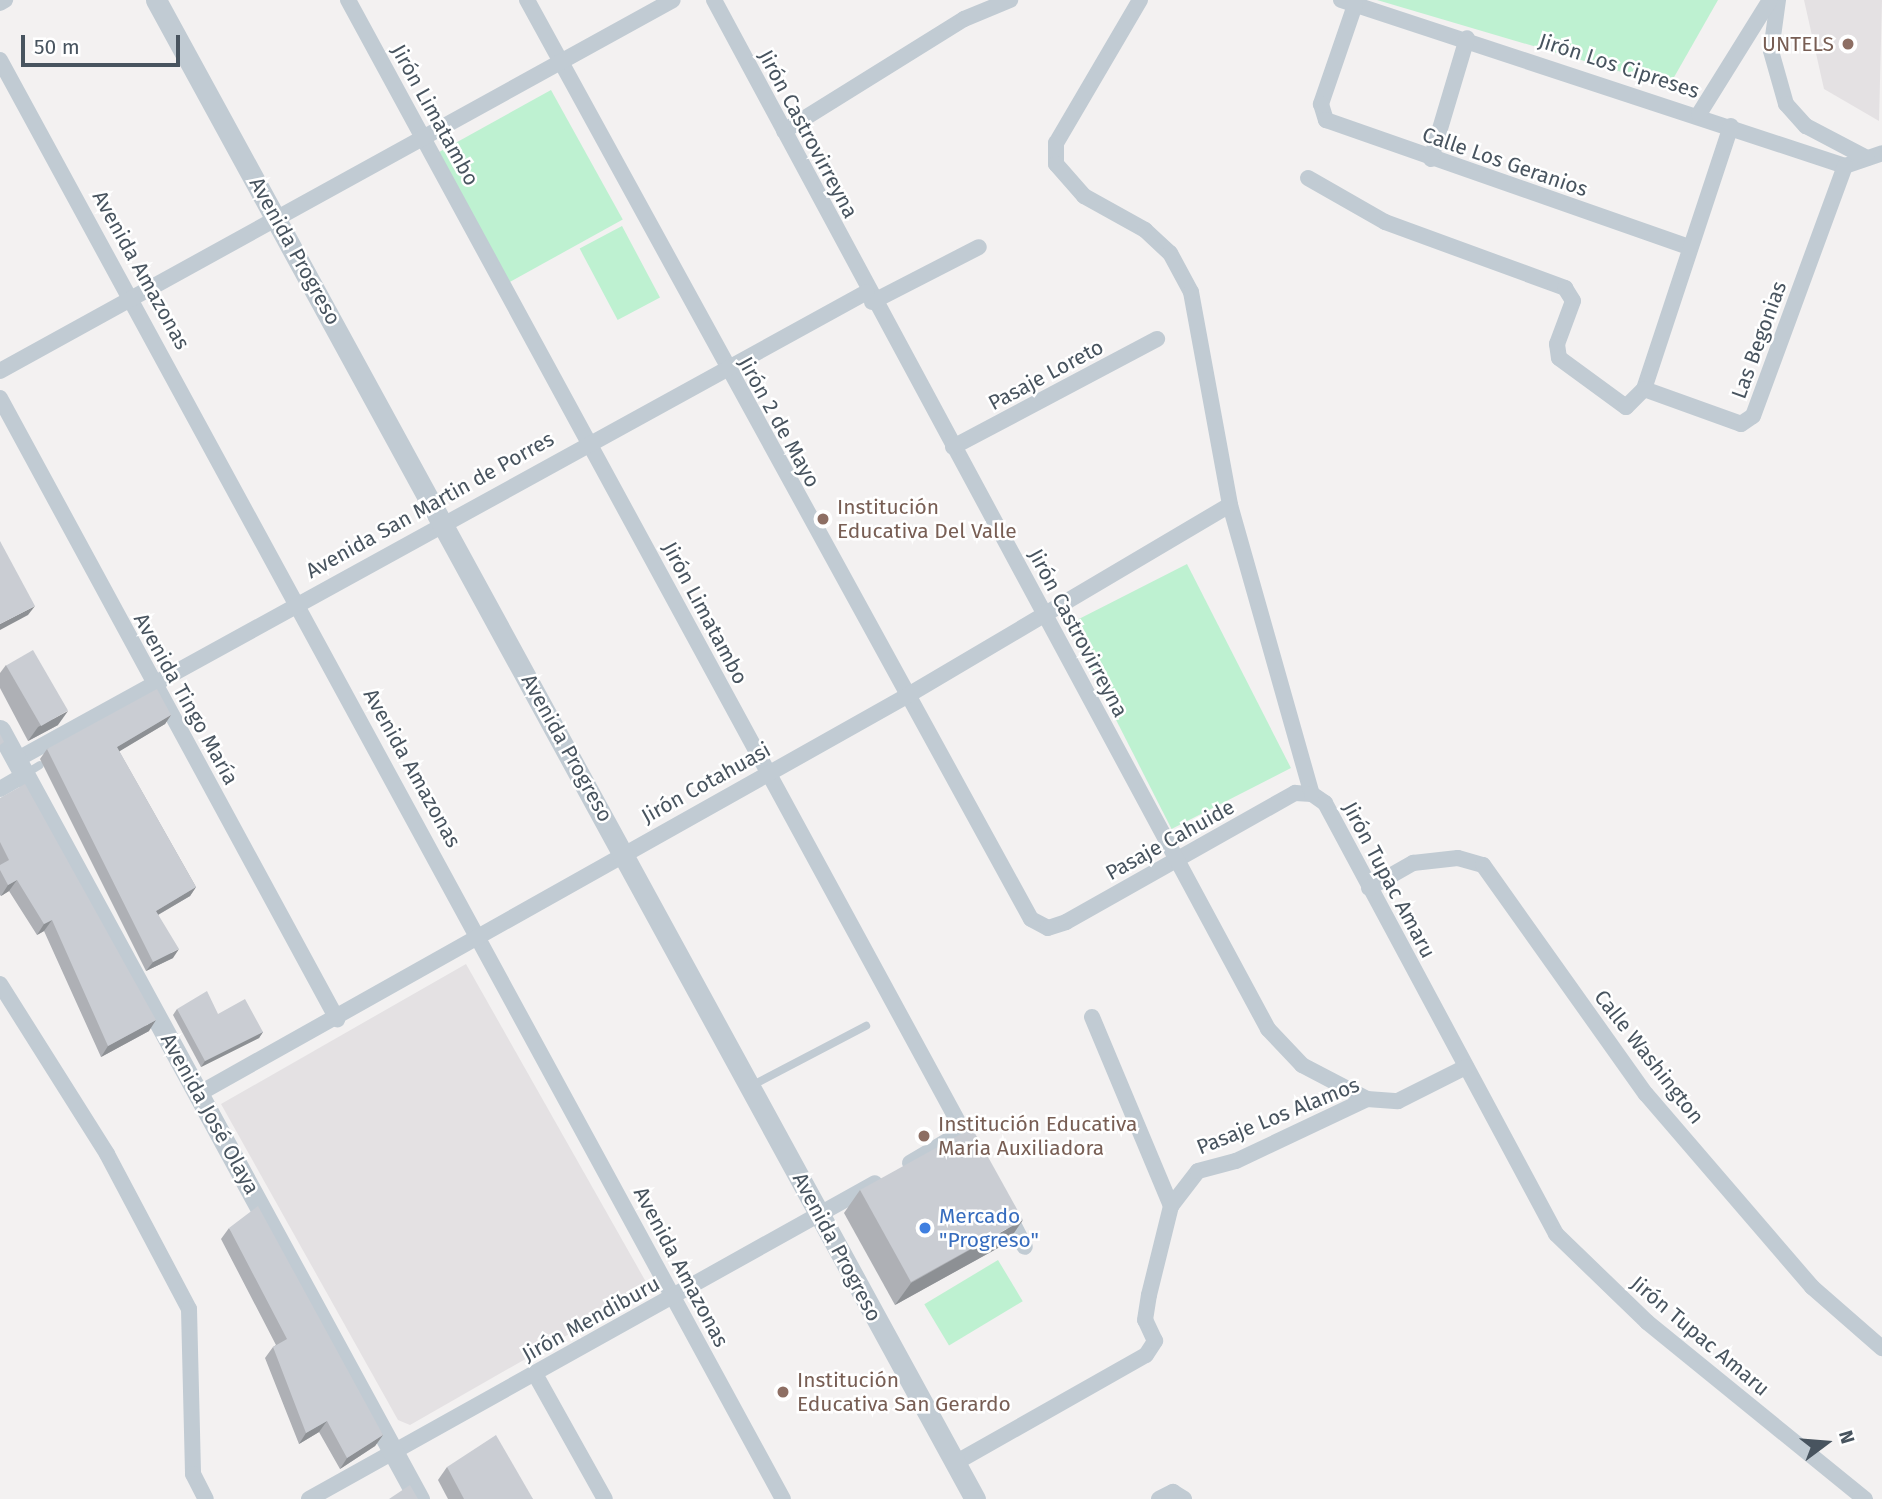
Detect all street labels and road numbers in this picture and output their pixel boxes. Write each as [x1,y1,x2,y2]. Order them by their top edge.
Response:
street label: Jirón Los Cipreses [1535,28,1703,104]
street label: Jirón Limatambo [386,40,484,190]
street label: Jirón Castrovirreyna [753,46,863,222]
street label: Calle Los Geranios [1419,122,1591,202]
street label: Avenida Progreso [244,173,346,329]
street label: Avenida Amazonas [87,186,195,354]
street label: Las Begonias [1726,278,1792,402]
street label: Pasaje Loreto [984,334,1108,416]
street label: Jirón 2 de Mayo [733,352,825,492]
street label: Avenida San Martin de Porres [302,426,558,584]
street label: Jirón Limatambo [657,538,753,688]
street label: Jirón Castrovirreyna [1023,545,1133,721]
street label: Avenida Tingo María [128,609,244,789]
street label: Avenida Progreso [516,670,618,826]
street label: Avenida Amazonas [358,684,466,852]
street label: Jirón Cotahuasi [637,737,775,829]
street label: Pasaje Cahuide [1101,794,1239,886]
street label: Jirón Tupac Amaru [1337,798,1441,962]
street label: Calle Washington [1589,985,1709,1129]
street label: Avenida José Olaya [155,1029,265,1199]
street label: Pasaje Los Alamos [1193,1072,1363,1160]
street label: Avenida Progreso [787,1168,887,1326]
street label: Avenida Amazonas [628,1183,734,1351]
street label: Jirón Mendiburu [518,1271,664,1367]
street label: Jirón Tupac Amaru [1626,1271,1774,1401]

